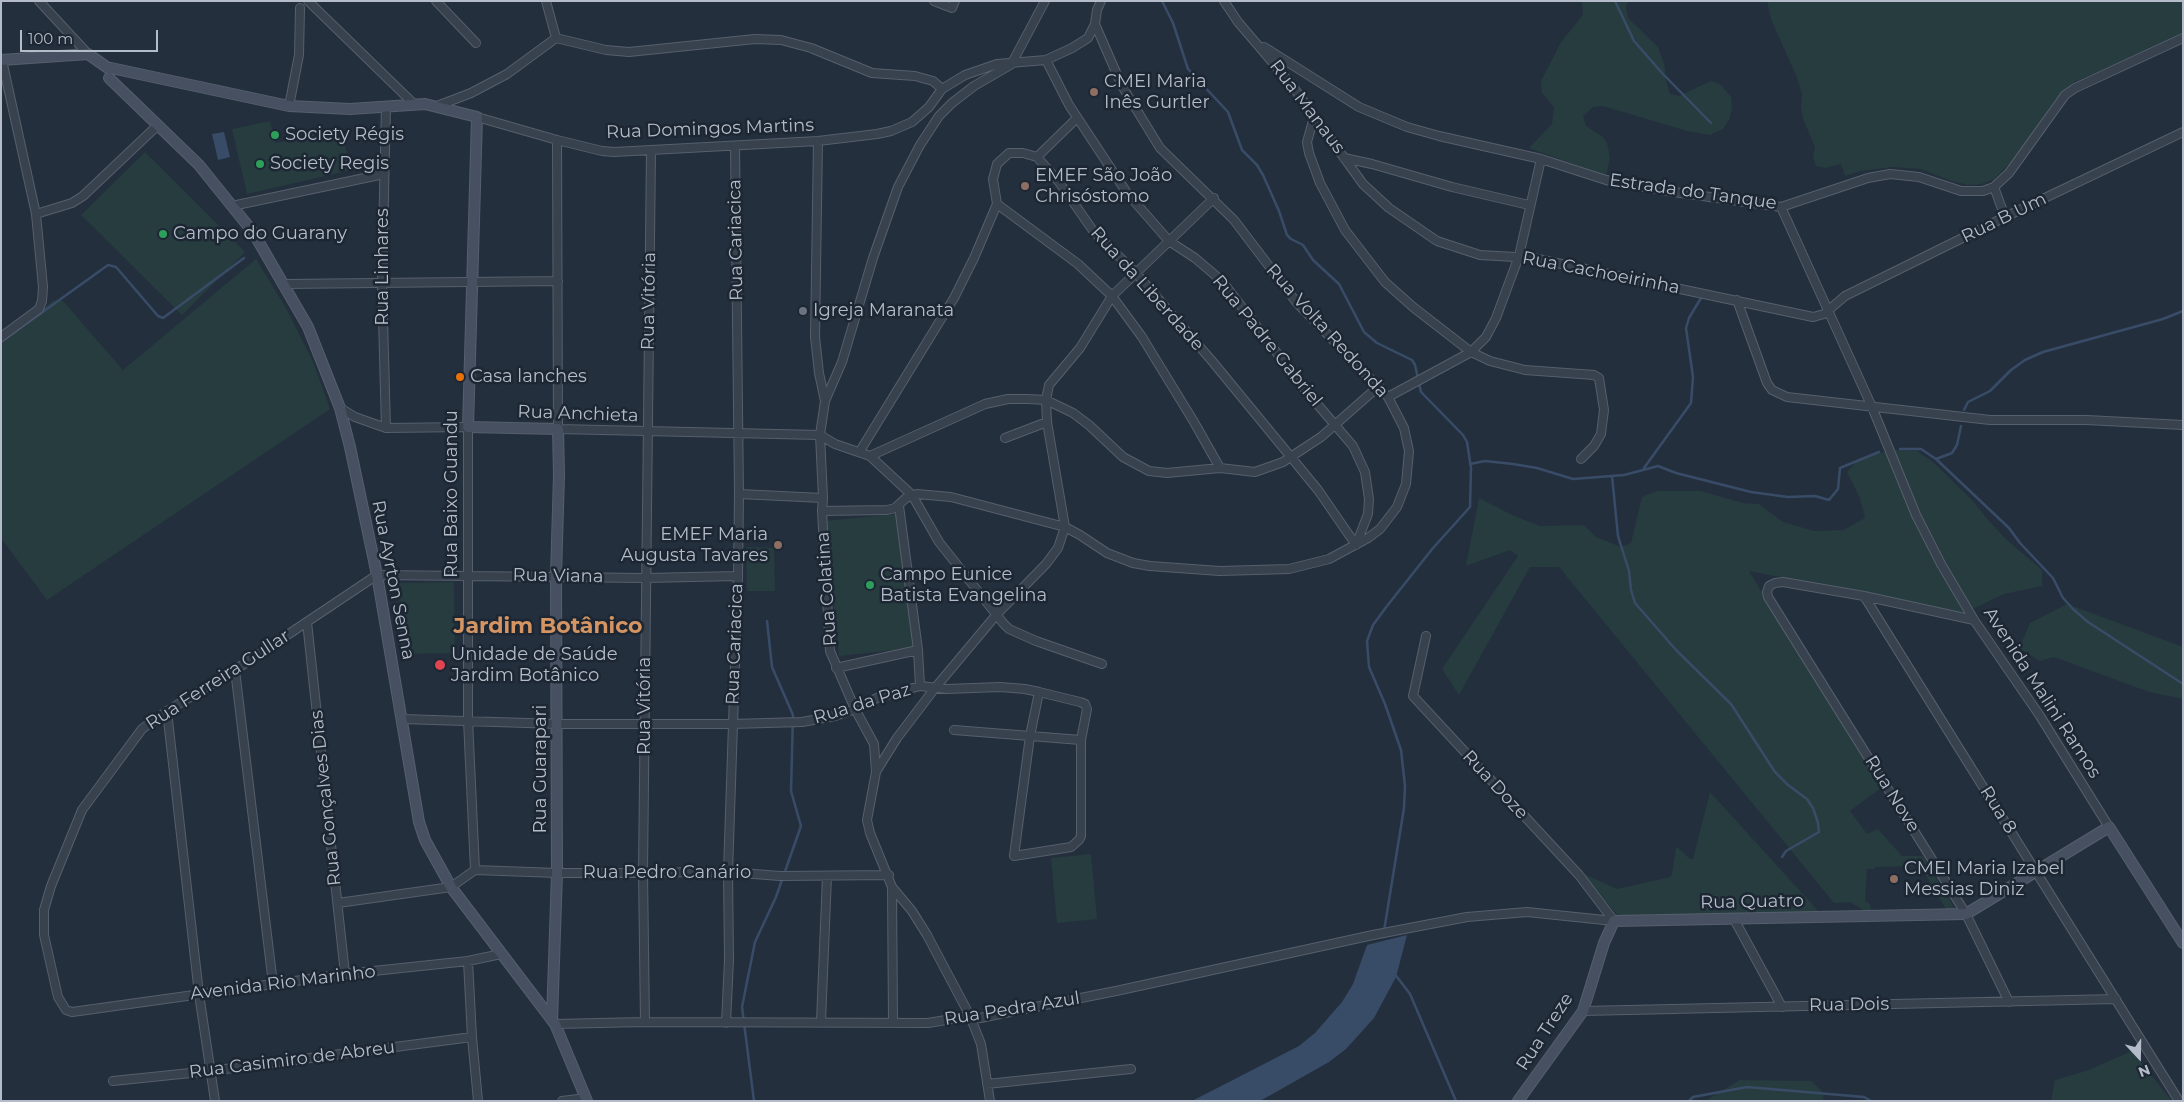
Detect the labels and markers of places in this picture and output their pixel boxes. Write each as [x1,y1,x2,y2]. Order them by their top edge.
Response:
place label: CMEI Maria Inês Gurtler [1104,71,1210,114]
marker: CMEI Maria Inês Gurtler [1088,86,1100,98]
place label: Society Régis [285,124,404,146]
marker: Society Régis [269,129,281,141]
place label: Society Regis [270,153,389,175]
marker: Society Regis [254,158,266,170]
place label: EMEF São João Chrisóstomo [1035,165,1172,208]
marker: EMEF São João Chrisóstomo [1019,180,1031,192]
place label: Campo do Guarany [173,223,347,245]
marker: Campo do Guarany [157,228,169,240]
place label: Igreja Maranata [813,300,954,322]
marker: Igreja Maranata [797,305,809,317]
place label: Casa lanches [470,366,587,388]
marker: Casa lanches [454,371,466,383]
place label: EMEF Maria Augusta Tavares [621,524,768,566]
marker: EMEF Maria Augusta Tavares [772,539,784,551]
place label: Campo Eunice Batista Evangelina [880,564,1047,606]
marker: Campo Eunice Batista Evangelina [864,579,876,591]
place label: Unidade de Saúde Jardim Botânico [451,644,618,686]
marker: Unidade de Saúde Jardim Botânico [433,658,447,672]
place label: CMEI Maria Izabel Messias Diniz [1904,858,2064,901]
marker: CMEI Maria Izabel Messias Diniz [1888,873,1900,885]

